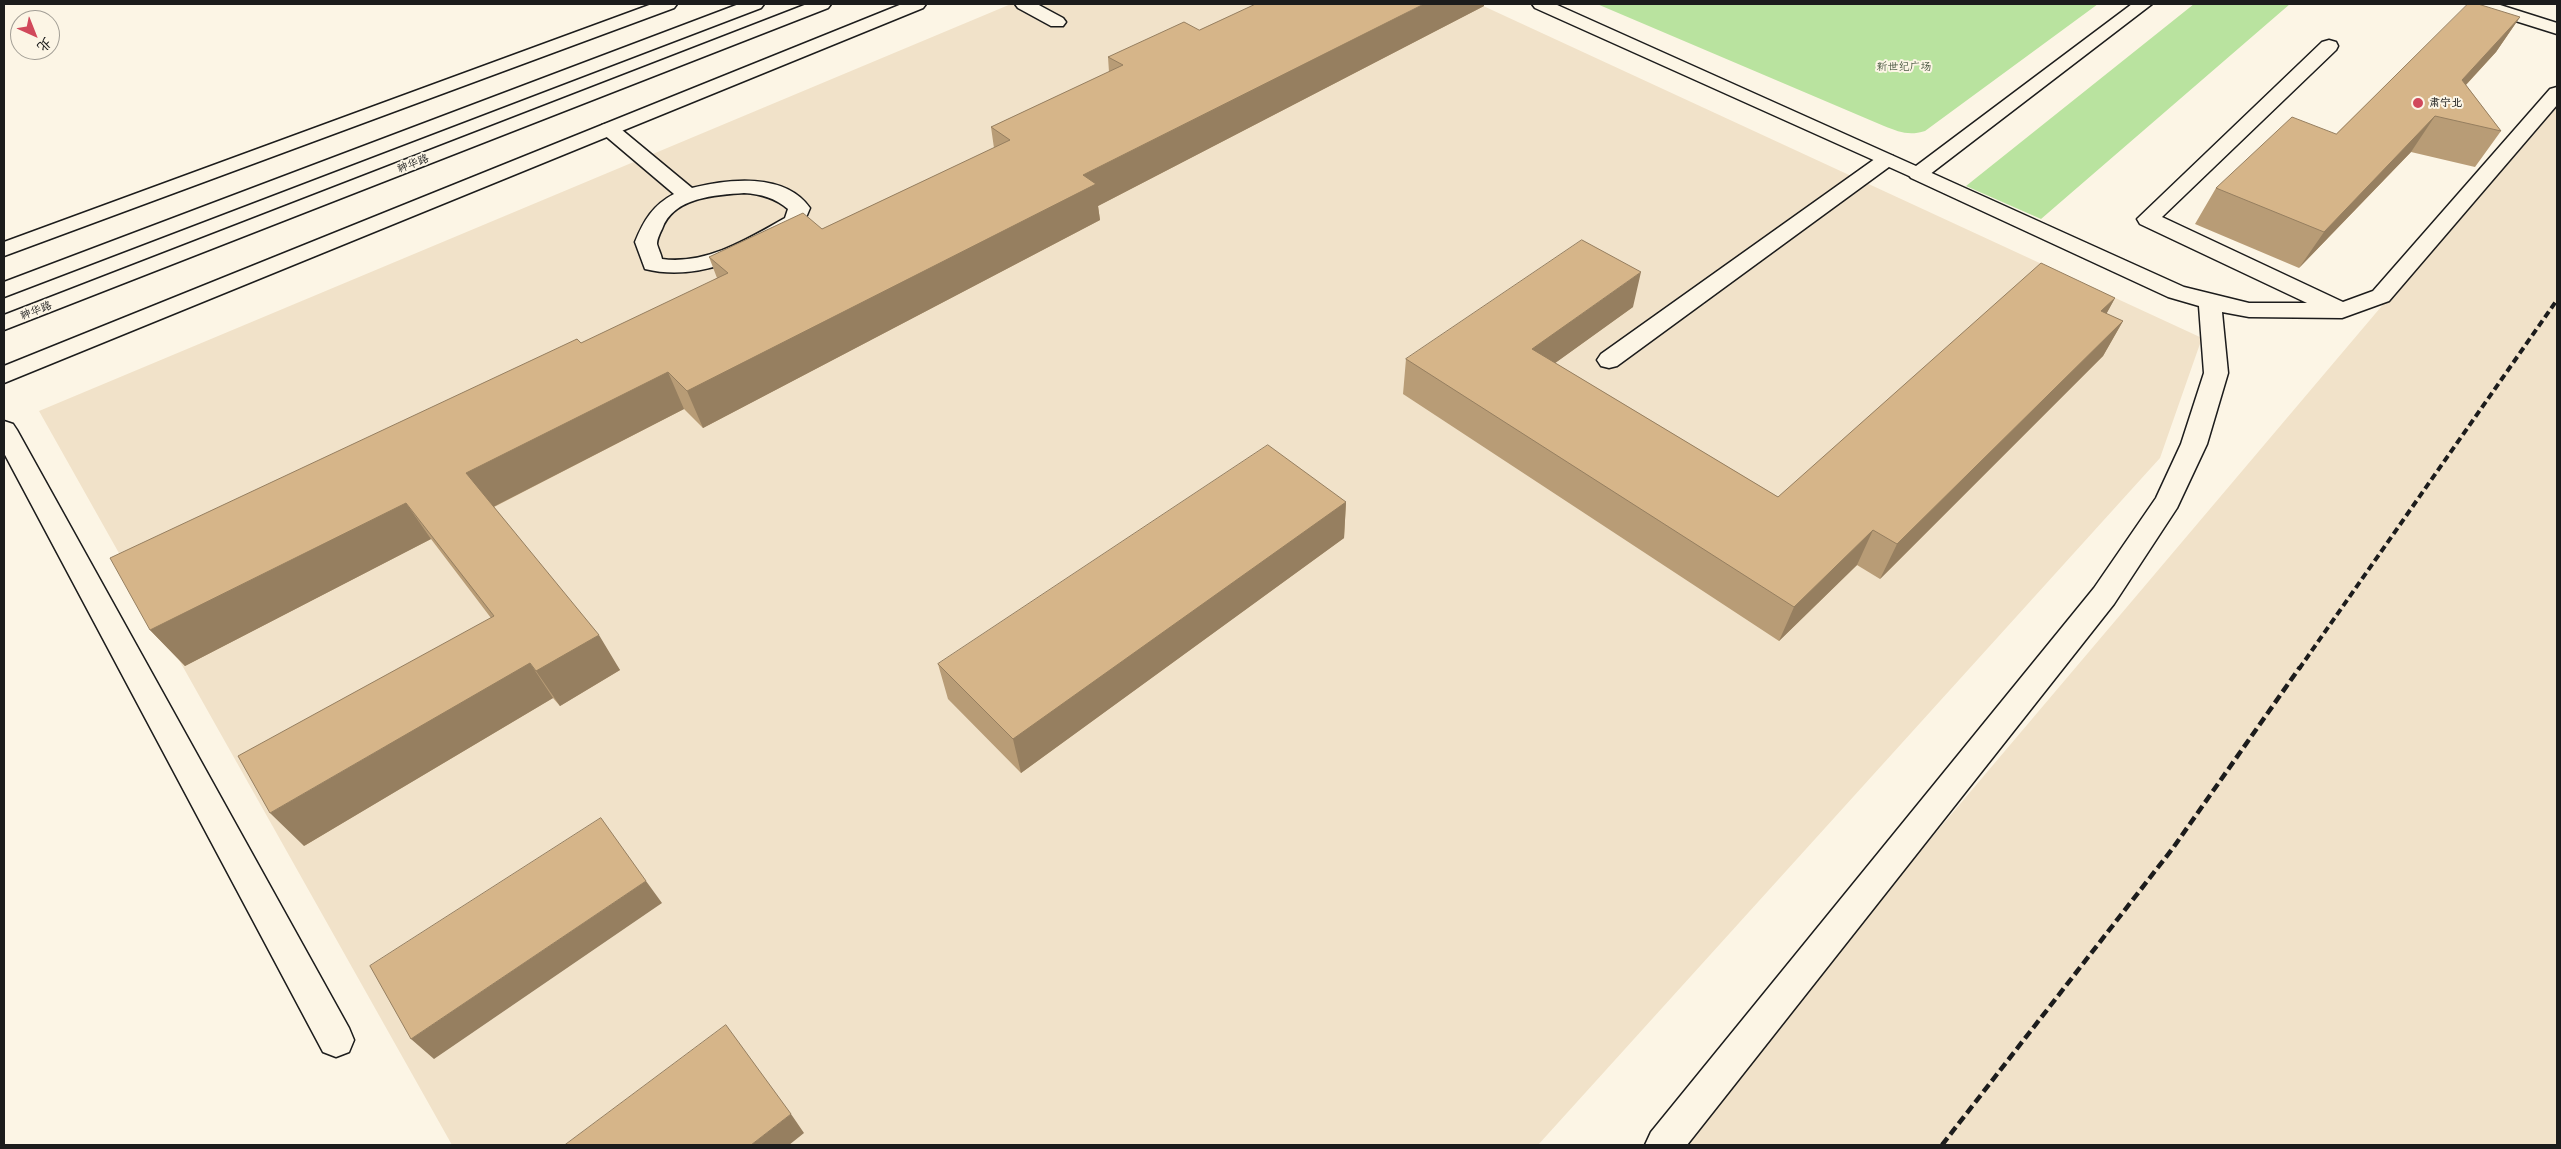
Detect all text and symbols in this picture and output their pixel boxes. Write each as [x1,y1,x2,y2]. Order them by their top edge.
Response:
north arrow [10,10,60,60]
text: 北 [33,34,56,56]
park label: 新世纪广场 [1877,60,1931,74]
marker: 肃宁北 [2411,96,2425,110]
place label: 肃宁北 [2429,96,2462,110]
street label: 神华路 [395,152,431,176]
street label: 神华路 [18,299,54,323]

